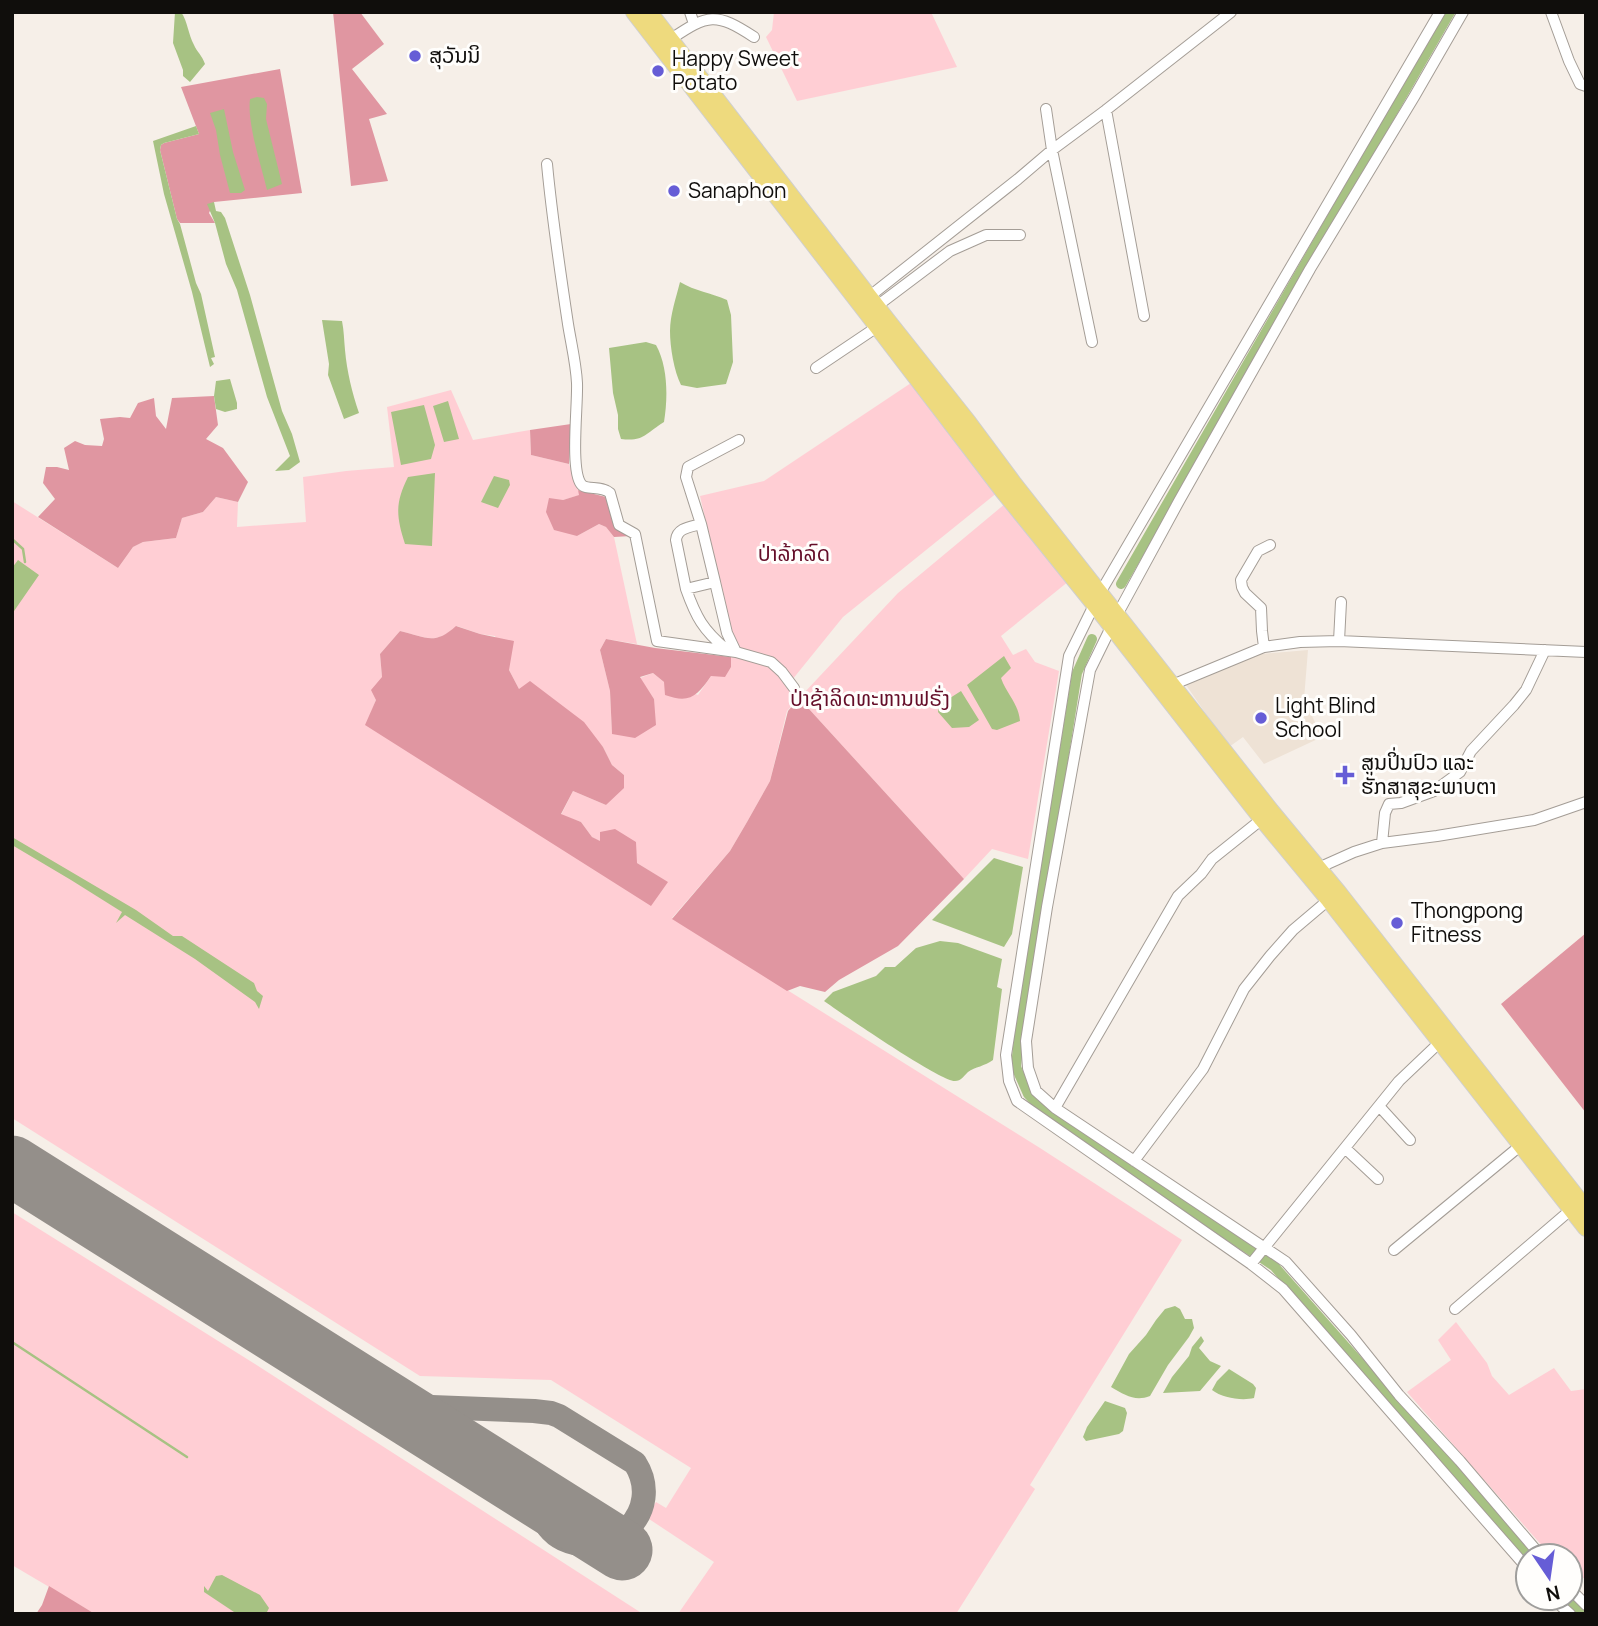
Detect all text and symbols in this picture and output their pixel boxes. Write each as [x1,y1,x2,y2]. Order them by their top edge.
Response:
place label: ສຸວັນນິ [429,41,480,70]
place label: Happy Sweet Potato [672,44,799,96]
marker: ສຸວັນນິ [407,48,423,64]
marker: Happy Sweet Potato [650,63,666,79]
place label: Sanaphon [688,176,787,204]
marker: Sanaphon [666,183,682,199]
park label: ປ່າລ້ກລົດ [758,539,830,567]
park label: ປ່າຊ້າລິດທະຫານຟຣັ່ງ [790,684,950,712]
place label: Light Blind School [1275,691,1376,743]
marker: Light Blind School [1253,710,1269,726]
place label: ສູນປິ່ນປົວ ແລະ ຮັກສາສຸຂະພາບຕາ [1361,747,1496,801]
marker: ສູນປິ່ນປົວ ແລະ ຮັກສາສຸຂະພາບຕາ [1335,765,1355,785]
place label: Thongpong Fitness [1411,896,1523,948]
marker: Thongpong Fitness [1389,915,1405,931]
north arrow [1514,1542,1584,1612]
text: N [1543,1579,1562,1608]

